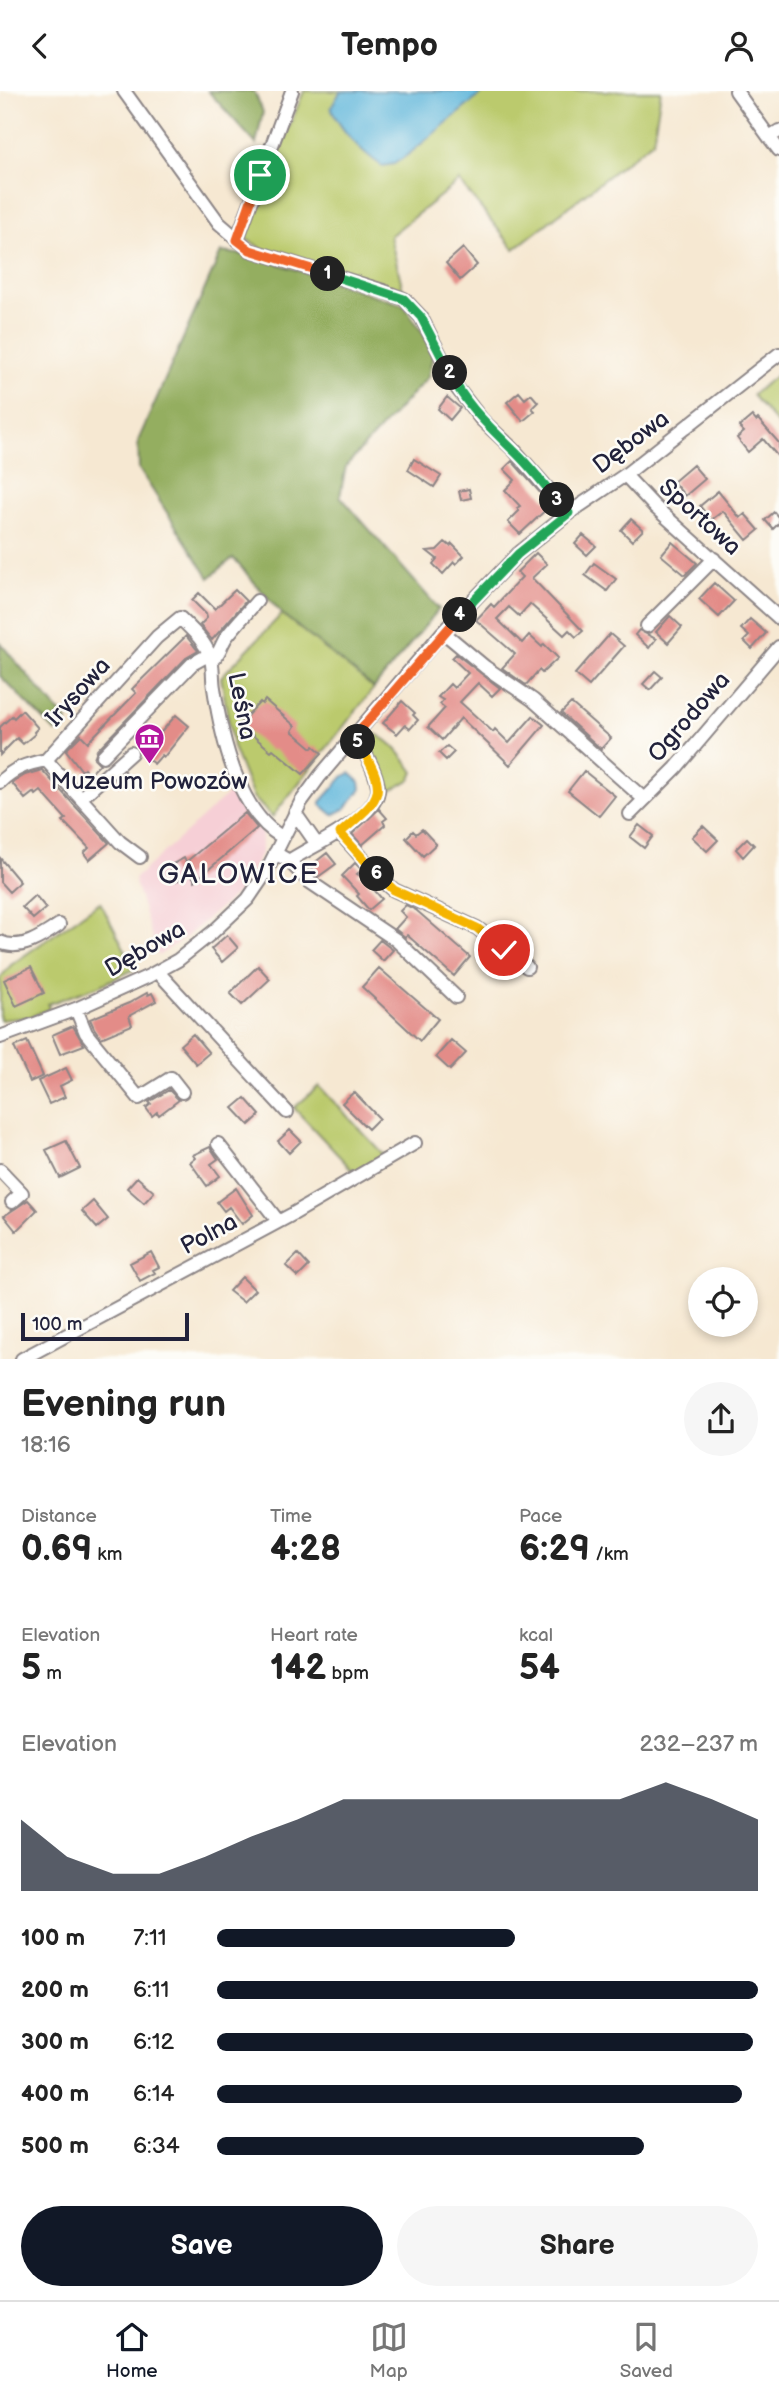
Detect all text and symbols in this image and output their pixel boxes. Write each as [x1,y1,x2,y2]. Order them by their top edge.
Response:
text: Tempo [341,26,438,65]
icon: back [21,27,59,65]
icon: person [720,27,758,65]
pin [230,145,290,205]
icon: arrive [241,156,279,194]
pin: 1 [310,257,346,291]
text: 1 [324,262,332,285]
pin: 2 [433,355,468,391]
text: 2 [444,361,455,384]
street label: Dębowa [587,404,675,480]
street label: Sportowa [653,473,747,561]
pin: 3 [540,483,574,517]
text: 3 [551,488,562,511]
pin: 4 [442,597,477,633]
text: 4 [454,603,465,626]
street label: Irysowa [40,652,116,732]
street label: Ogrodowa [642,666,736,768]
street label: Leśna [221,670,263,742]
museum icon: Muzeum Powozów [132,722,166,766]
pin: 5 [340,725,376,759]
text: 5 [352,730,363,753]
place label: Muzeum Powozów [51,767,247,796]
pin: 6 [360,857,394,891]
district label: GALOWICE [158,858,320,891]
text: 6 [371,862,382,885]
street label: Dębowa [100,914,190,984]
pin [474,920,534,980]
icon: check [485,931,523,969]
street label: Polna [176,1207,242,1261]
map controls [688,1267,758,1337]
button: locate [688,1267,758,1337]
scale bar [21,1309,189,1341]
text: 100 m [32,1313,83,1336]
text: Evening run [21,1382,226,1427]
button: share [684,1382,758,1456]
text: 18:16 [21,1431,71,1459]
text: Distance [21,1505,97,1528]
text: Time [270,1505,312,1528]
text: Pace [519,1505,562,1528]
text: 0.69 [21,1528,92,1571]
text: 4:28 [270,1528,341,1571]
text: 6:29 [519,1528,590,1571]
text: km [92,1543,122,1566]
text: /km [590,1543,629,1566]
text: Elevation [21,1624,100,1647]
text: Heart rate [270,1624,358,1647]
text: kcal [519,1624,553,1647]
text: 5 [21,1647,41,1690]
text: 142 [270,1647,326,1690]
text: 54 [519,1647,560,1690]
text: m [41,1662,62,1685]
text: bpm [326,1662,369,1685]
text: Elevation [21,1730,117,1758]
text: 232–237 m [640,1730,758,1758]
text: 100 m [21,1924,85,1952]
text: 7:11 [133,1924,167,1952]
text: 200 m [21,1976,89,2004]
text: 6:11 [133,1976,170,2004]
text: 300 m [21,2028,89,2056]
text: 6:12 [133,2028,174,2056]
text: 400 m [21,2080,89,2108]
text: 6:14 [133,2080,175,2108]
text: 500 m [21,2132,89,2160]
text: 6:34 [133,2132,180,2160]
button: Save [21,2206,383,2286]
button: Share [397,2206,758,2286]
tab: Home [106,2318,158,2383]
tab: Map [370,2318,408,2383]
tab: Saved [620,2318,673,2383]

